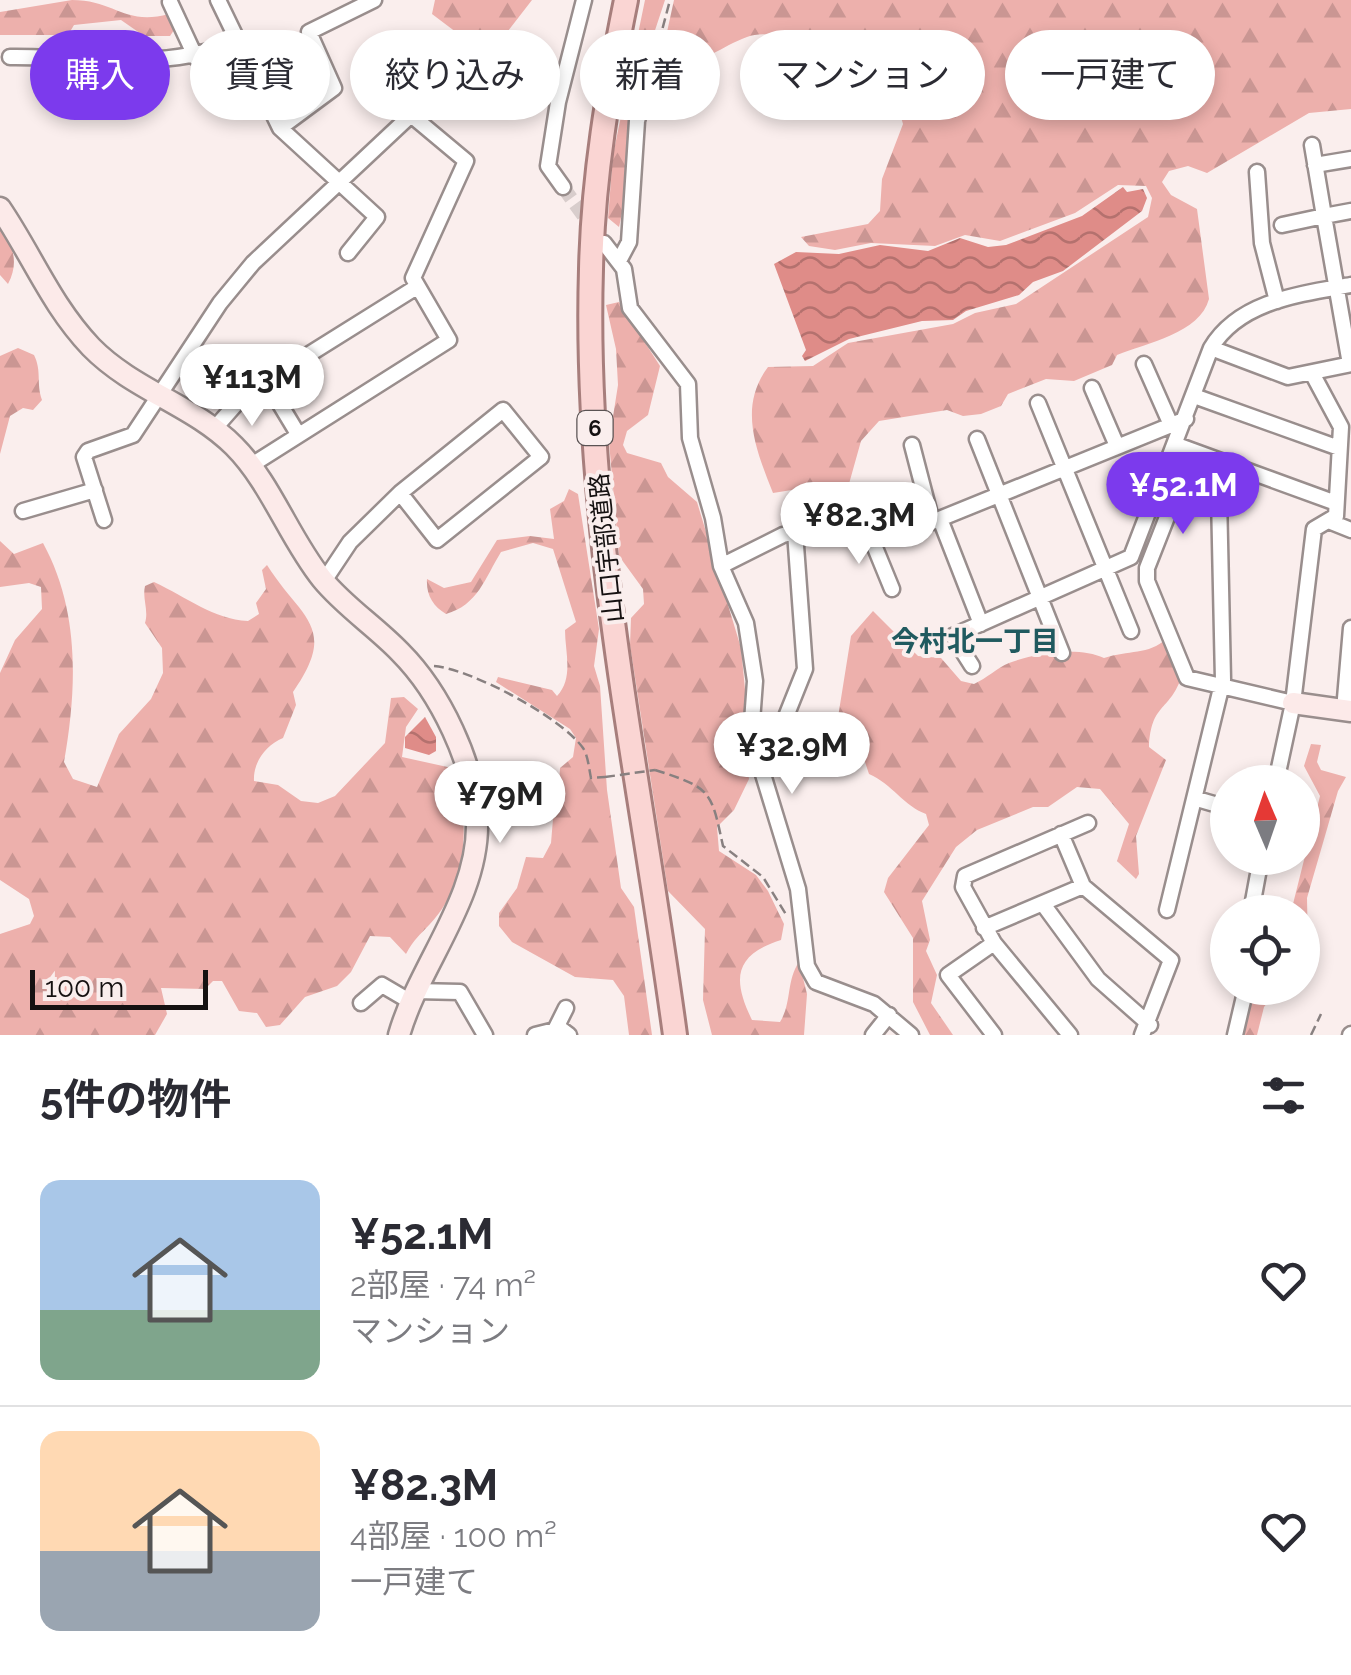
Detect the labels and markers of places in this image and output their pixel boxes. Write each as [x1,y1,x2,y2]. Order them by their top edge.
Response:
pin: ¥113M [182,344,322,429]
pin: ¥52.1M [1102,452,1264,537]
pin: ¥82.3M [778,482,940,567]
pin: ¥32.9M [711,712,873,797]
pin: ¥79M [441,761,559,846]

